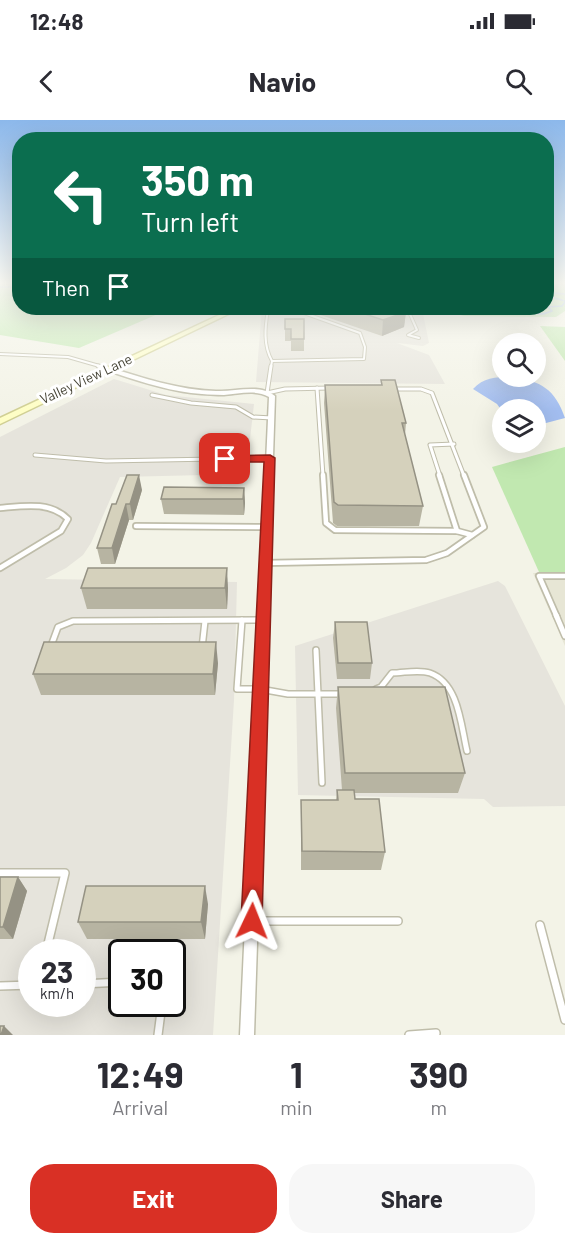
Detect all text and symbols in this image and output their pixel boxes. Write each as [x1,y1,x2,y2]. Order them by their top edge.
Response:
text: 12:48 [30,8,83,34]
icon: back [30,65,63,98]
text: Navio [249,65,316,97]
icon: search [502,65,535,98]
text: 350 m [141,154,254,204]
icon: left [42,156,120,234]
text: Turn left [141,205,239,237]
icon: arrive [102,270,135,303]
text: Then [42,274,90,300]
map controls [492,333,546,453]
button: search [492,333,546,387]
street label: Valley View Lane [37,350,135,407]
button: layers [492,399,546,453]
pin [199,433,250,484]
icon: arrive [208,442,241,475]
position arrow [220,889,284,953]
speed limit sign: 30 [108,939,186,1017]
text: 23 [41,953,73,989]
text: km/h [40,984,74,1002]
text: 12:49 [97,1052,184,1095]
text: 1 [290,1052,303,1095]
text: 390 [409,1052,468,1095]
text: Arrival [112,1095,168,1119]
text: min [280,1095,313,1119]
text: m [431,1095,447,1119]
button: Exit [30,1164,277,1233]
button: Share [289,1164,535,1233]

